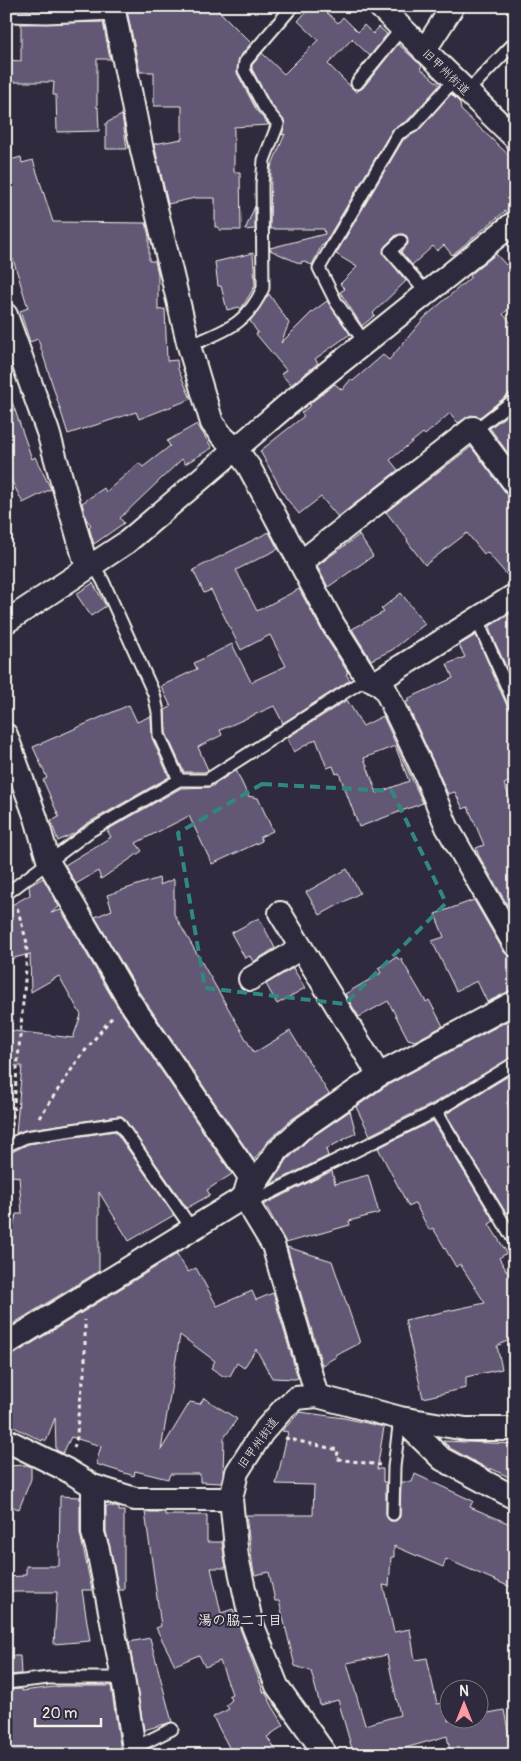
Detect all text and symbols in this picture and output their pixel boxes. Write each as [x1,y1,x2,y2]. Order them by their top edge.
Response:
street label: 旧甲州街道 [419,46,472,99]
street label: 旧甲州街道 [235,1415,282,1472]
district label: 湯の脇二丁目 [198,1612,282,1629]
north arrow [438,1678,488,1728]
text: N [459,1683,469,1700]
scale bar [35,1696,101,1728]
text: 20 m [42,1704,77,1723]

